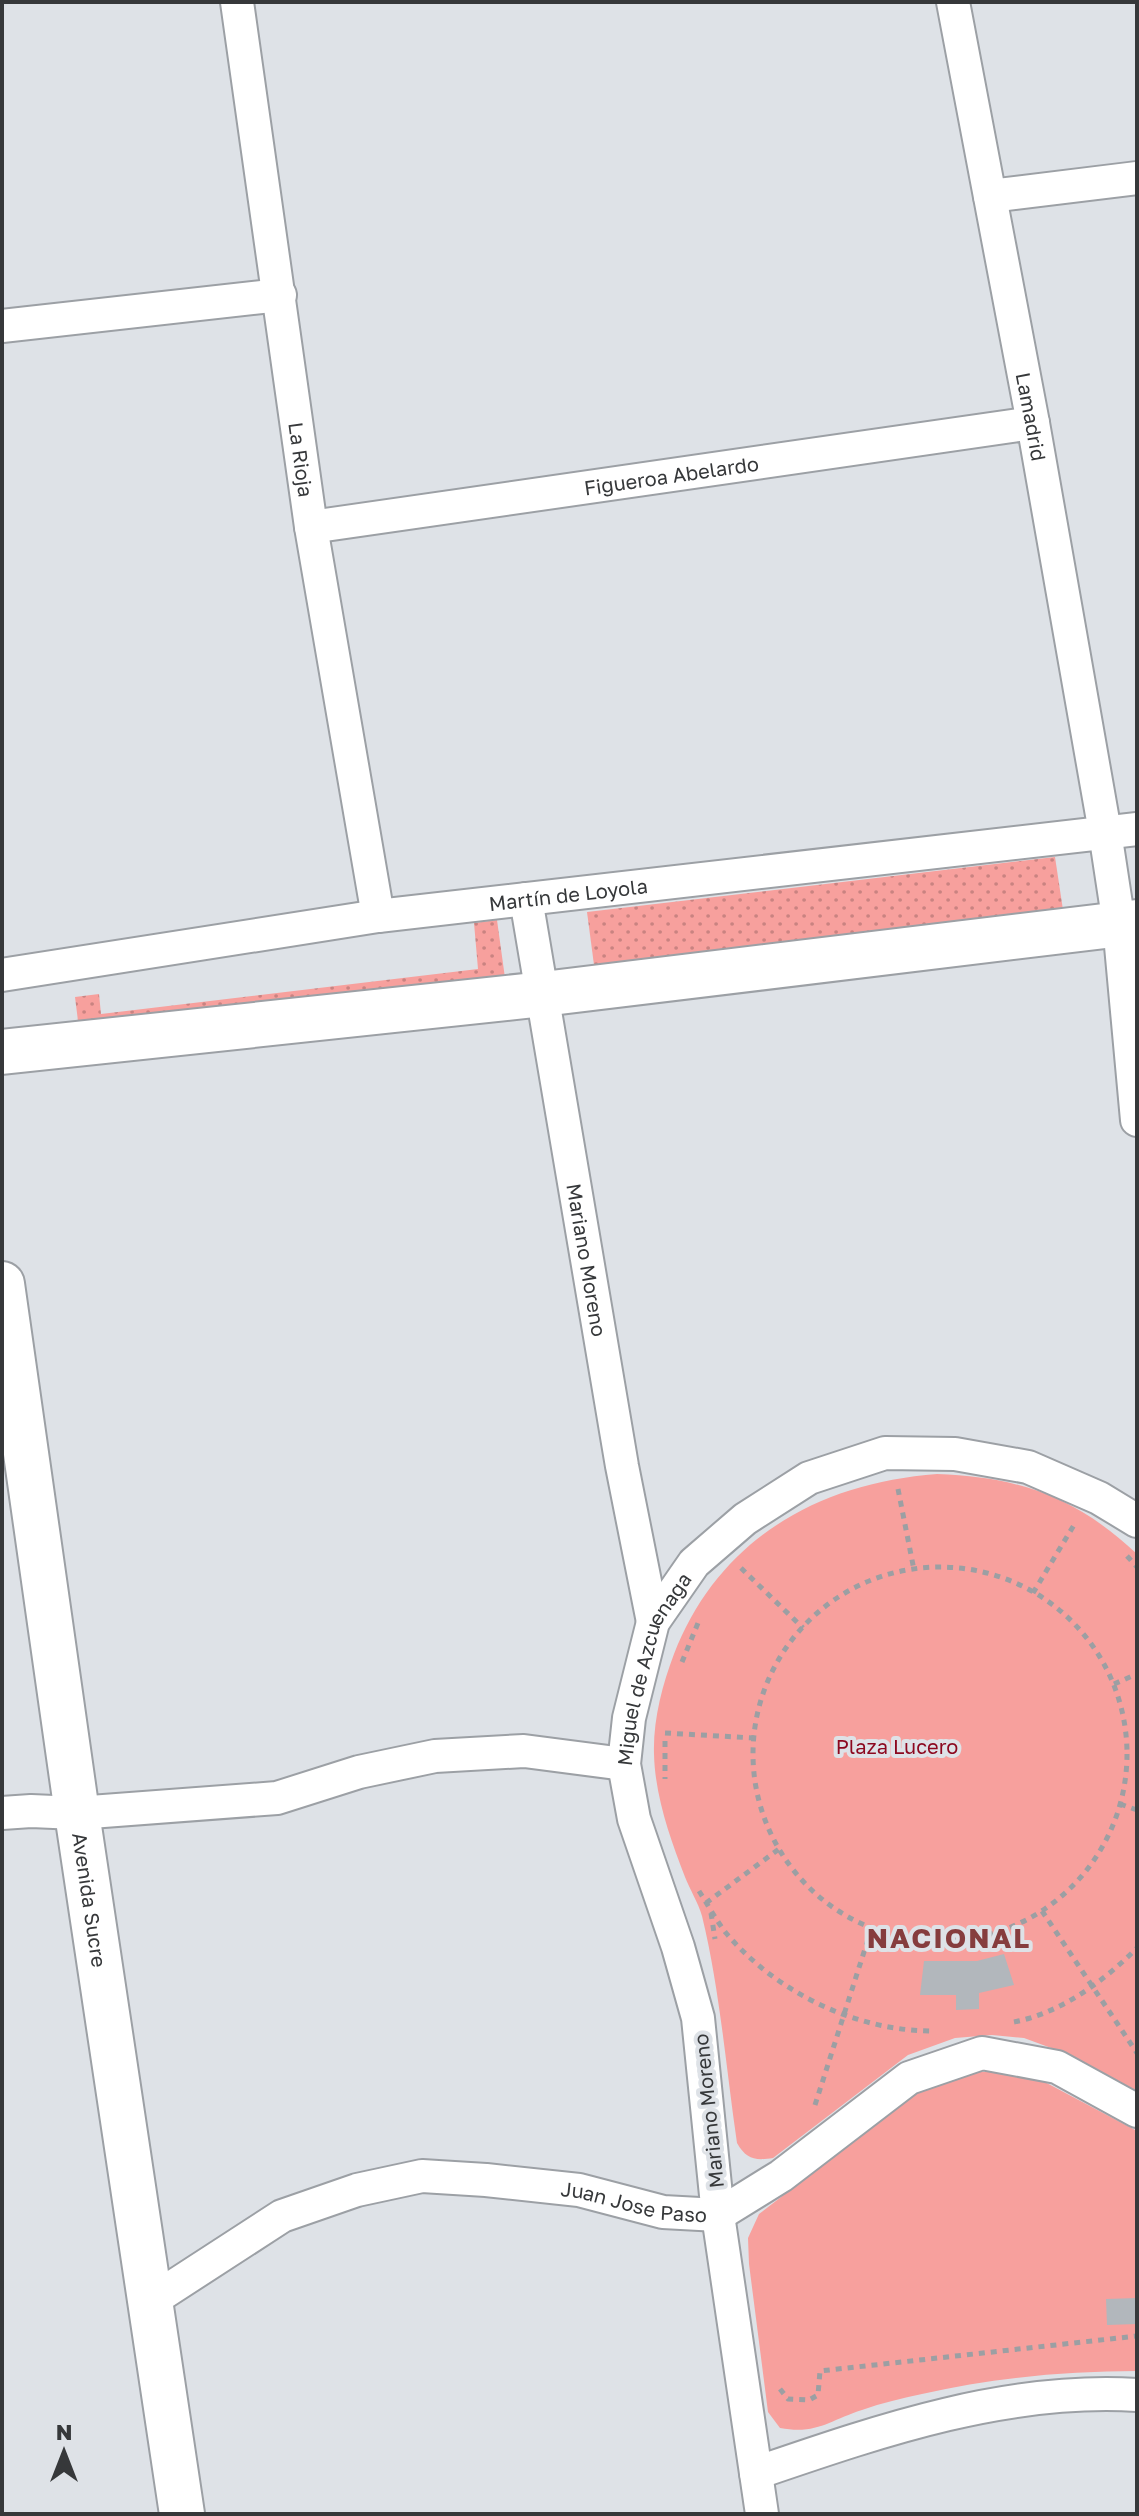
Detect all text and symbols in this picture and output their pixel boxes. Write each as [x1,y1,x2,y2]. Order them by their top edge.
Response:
street label: Lamadrid [1012,370,1051,463]
street label: La Rioja [284,420,319,499]
street label: Figueroa Abelardo [582,451,760,500]
street label: Martín de Loyola [487,873,649,915]
street label: Mariano Moreno [562,1181,612,1338]
street label: Miguel de Azcuenaga [612,1568,696,1767]
park label: Plaza Lucero [836,1734,958,1758]
street label: Avenida Sucre [68,1831,112,1969]
district label: NACIONAL [867,1921,1031,1954]
street label: Mariano Moreno [688,2033,728,2189]
street label: Juan Jose Paso [560,2176,708,2226]
north arrow [24,2412,104,2492]
text: N [56,2418,72,2445]

